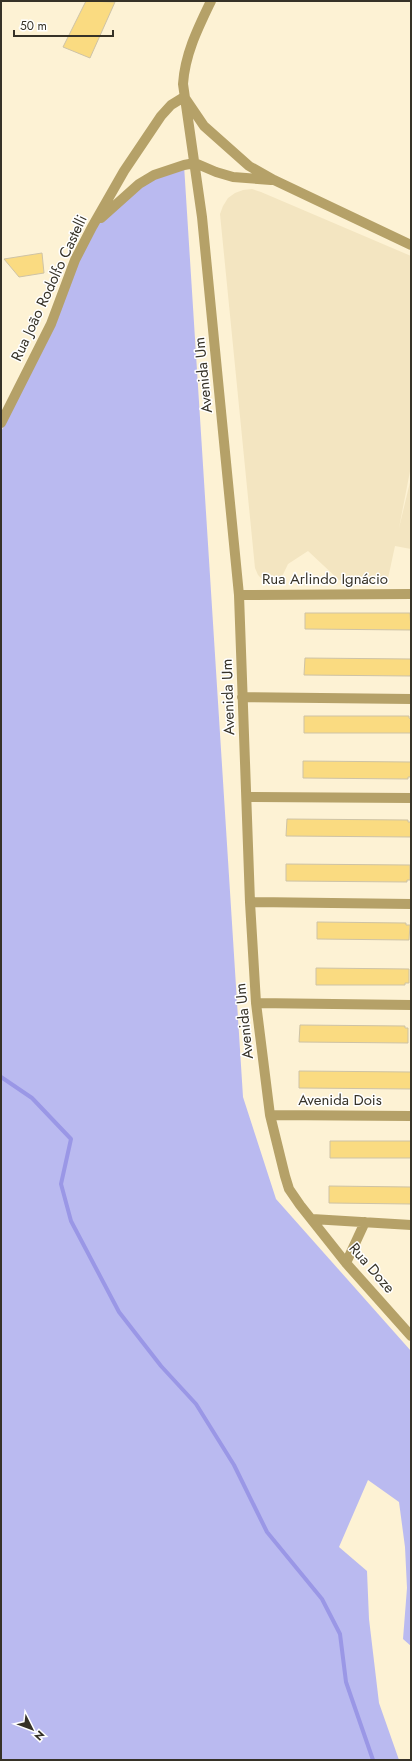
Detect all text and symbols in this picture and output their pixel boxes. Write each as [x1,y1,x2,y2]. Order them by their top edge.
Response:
scale bar [14,12,113,38]
text: 50 m [20,17,47,35]
street label: Rua João Rodolfo Castelli [5,211,93,365]
street label: Avenida Um [188,336,218,414]
street label: Rua Arlindo Ignácio [262,568,388,590]
street label: Avenida Um [216,658,240,736]
street label: Avenida Um [229,982,259,1060]
street label: Avenida Dois [298,1089,382,1111]
street label: Rua Doze [344,1238,400,1298]
north arrow [12,1709,52,1749]
text: N [31,1727,48,1744]

